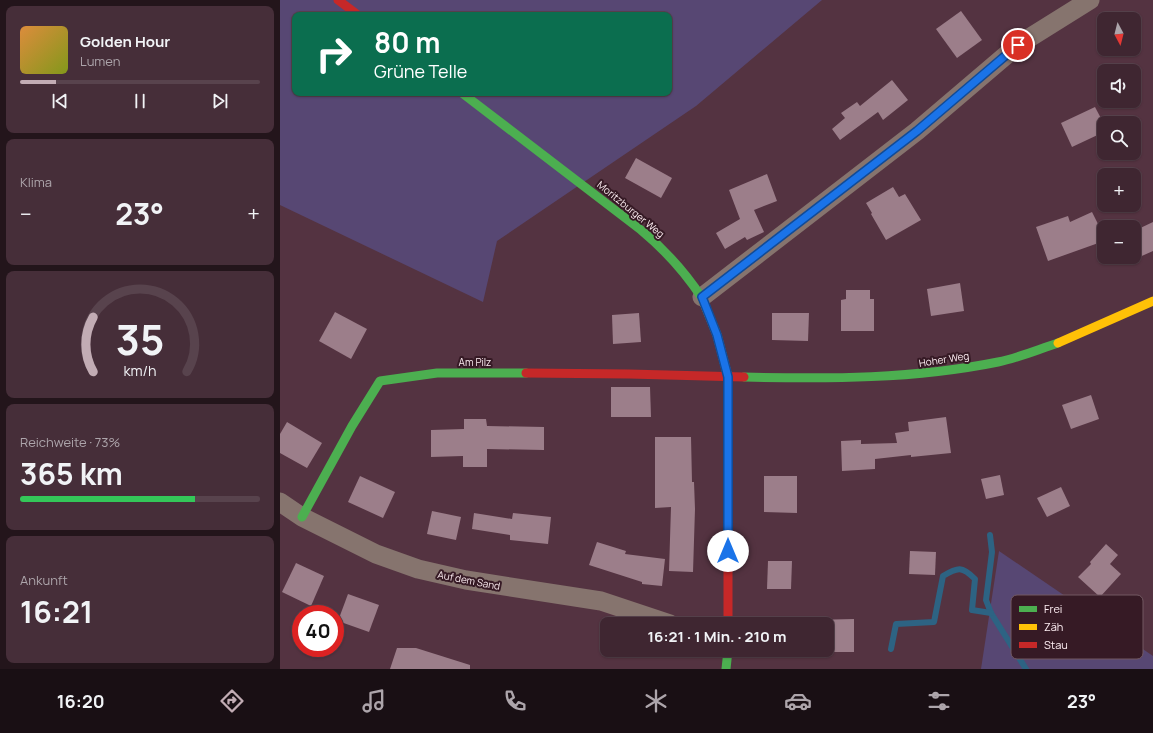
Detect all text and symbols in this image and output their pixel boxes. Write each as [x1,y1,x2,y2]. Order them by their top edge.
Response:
north arrow [1097,12,1141,56]
map controls [1097,12,1141,264]
text: 80 m [374,23,440,61]
icon: right [308,28,360,80]
pin [1001,28,1035,62]
text: Golden Hour [80,31,170,52]
icon: arrive [1007,34,1029,56]
text: Lumen [80,52,120,70]
text: Grüne Telle [374,59,467,83]
button: sound [1097,64,1141,108]
icon: previous [49,90,71,112]
icon: pause [129,90,151,112]
icon: next [209,90,231,112]
button: search [1097,116,1141,160]
button: + [1097,168,1141,212]
text: Klima [20,173,52,191]
street label: Moritzburger Weg [594,178,668,241]
text: 23° [115,193,164,234]
text: − [20,199,32,229]
text: + [247,199,260,229]
button: − [1097,220,1141,264]
text: 35 [116,311,164,367]
street label: Hoher Weg [918,348,970,370]
street label: Am Pilz [459,355,491,369]
text: km/h [123,361,157,380]
text: Reichweite · 73% [20,433,120,451]
text: 365 km [20,453,123,494]
position arrow [707,530,749,572]
street label: Auf dem Sand [437,567,502,593]
text: Ankunft [20,571,68,589]
text: 16:21 [20,591,93,632]
legend [1011,595,1143,659]
text: Frei [1044,601,1062,616]
speed limit sign: 40 [292,605,344,657]
text: Zäh [1044,619,1063,634]
text: 16:21 · 1 Min. · 210 m [648,626,786,647]
text: Stau [1044,637,1068,652]
icon: directions [218,687,246,715]
icon: music [360,687,388,715]
icon: phone [501,687,529,715]
icon: climate [642,687,670,715]
icon: car [784,687,812,715]
icon: filters [925,687,953,715]
text: 16:20 [57,689,105,713]
text: 23° [1067,689,1096,713]

